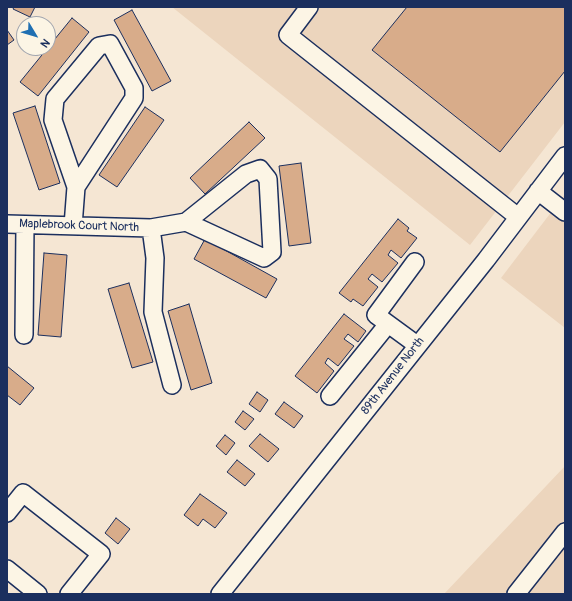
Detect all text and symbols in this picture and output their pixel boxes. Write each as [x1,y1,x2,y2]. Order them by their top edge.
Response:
north arrow [16,16,56,56]
text: N [38,36,52,50]
street label: Maplebrook Court North [19,217,139,235]
street label: 89th Avenue North [358,334,428,418]

